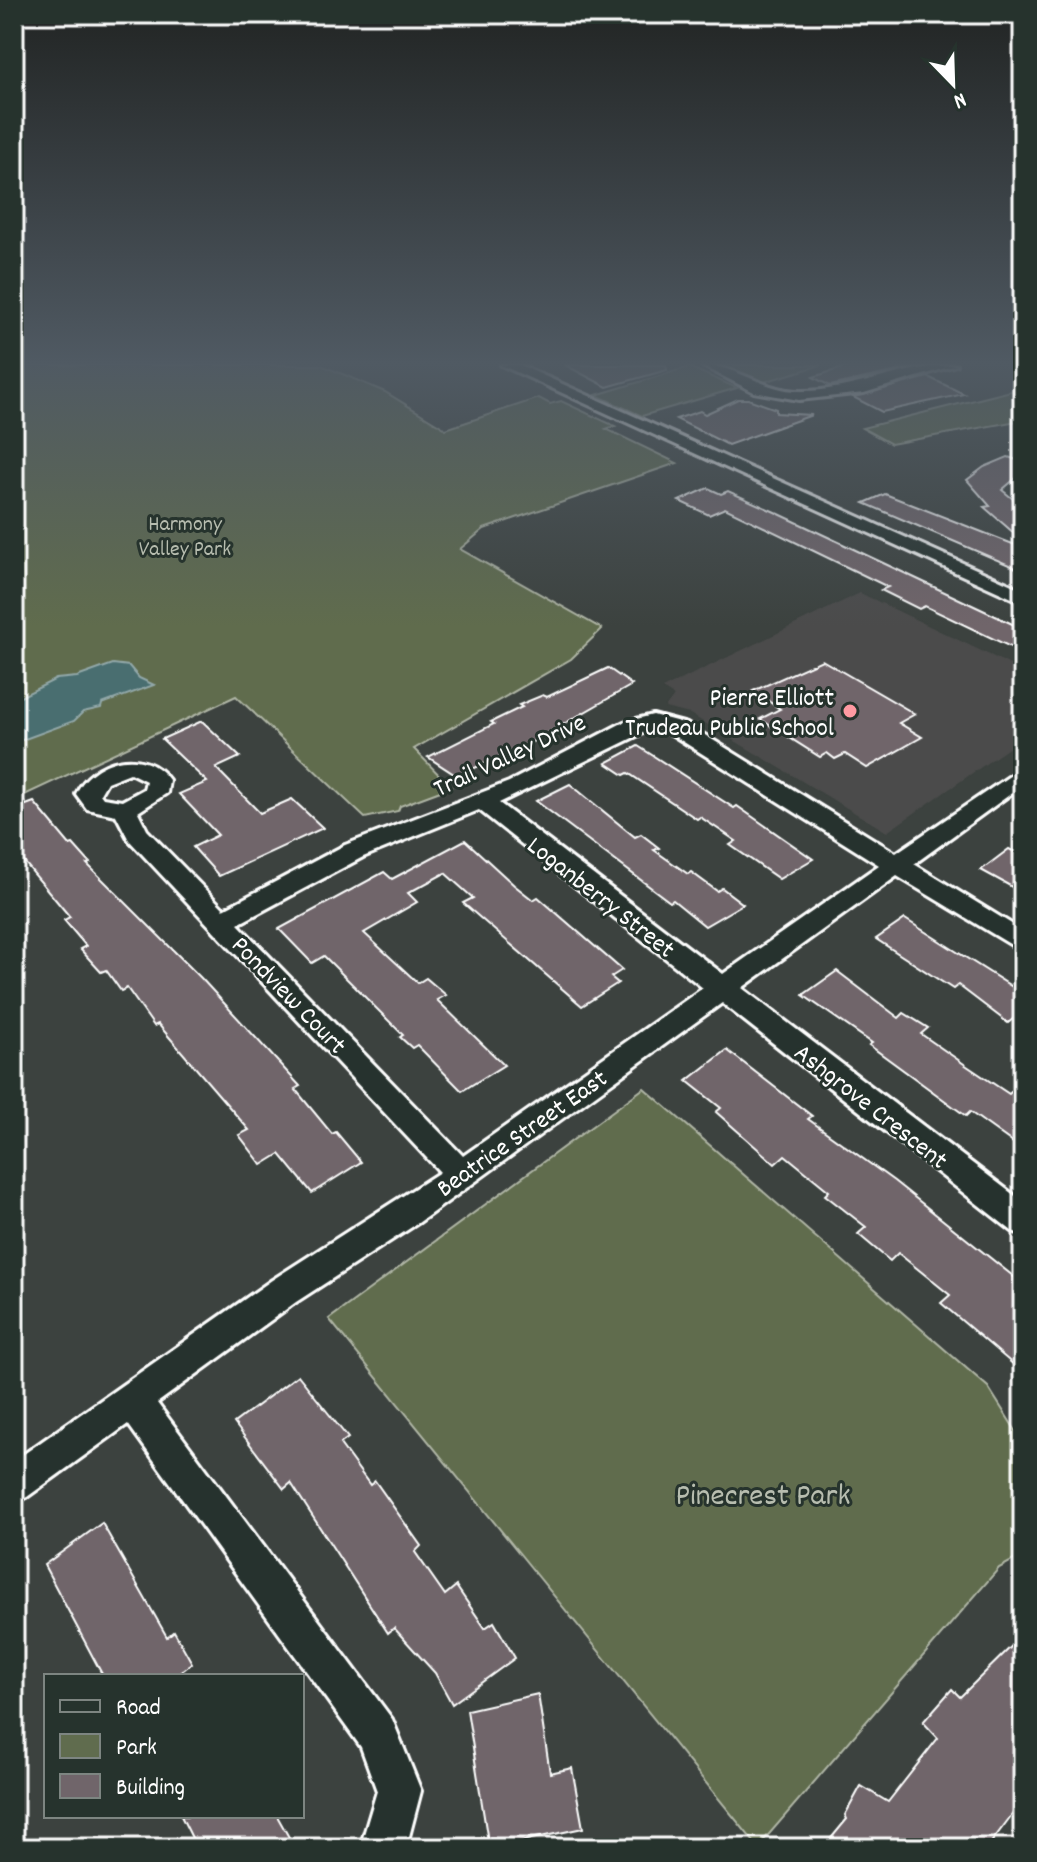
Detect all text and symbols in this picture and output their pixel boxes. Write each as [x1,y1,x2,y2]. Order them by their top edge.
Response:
north arrow [913,44,993,124]
text: N [948,83,971,116]
park label: Harmony Valley Park [139,510,231,566]
place label: Pierre Elliott Trudeau Public School [625,681,834,748]
marker: Pierre Elliott Trudeau Public School [841,702,859,720]
street label: Trail Valley Drive [428,706,593,809]
street label: Loganberry Street [518,829,682,969]
street label: Pondview Court [221,929,354,1064]
street label: Ashgrove Crescent [785,1036,955,1180]
street label: Beatrice Street East [430,1062,616,1208]
park label: Pinecrest Park [675,1475,851,1521]
legend [44,1674,304,1818]
text: Road [116,1692,161,1726]
text: Park [116,1732,157,1766]
text: Building [116,1772,185,1806]

